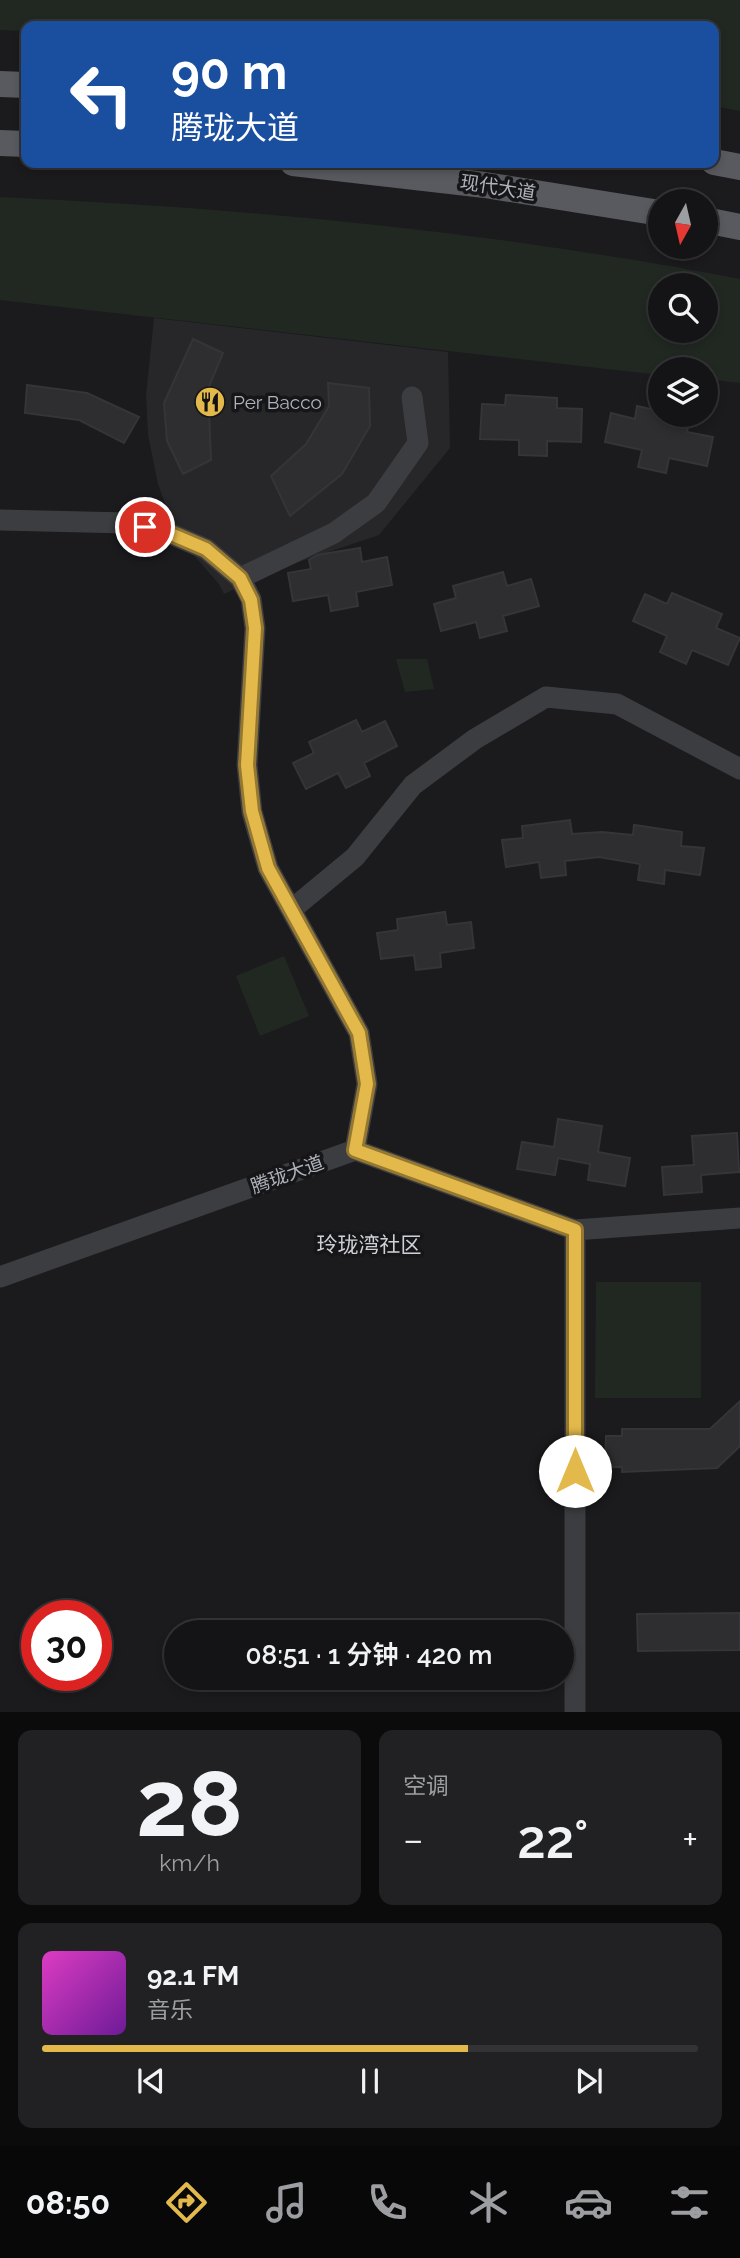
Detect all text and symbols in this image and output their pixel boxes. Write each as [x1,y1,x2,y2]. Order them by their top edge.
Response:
text: 90 m [171,43,287,100]
icon: left [56,49,147,140]
text: 腾珑大道 [171,109,299,146]
street label: 现代大道 [459,170,537,204]
north arrow [648,189,718,259]
map controls [648,189,718,427]
button: search [648,273,718,343]
button: layers [648,357,718,427]
restaurant icon: Per Bacco [193,385,227,419]
place label: Per Bacco [233,391,322,413]
pin [115,497,175,557]
icon: arrive [126,508,164,546]
street label: 腾珑大道 [248,1151,326,1197]
district label: 玲珑湾社区 [317,1232,422,1257]
position arrow [538,1434,612,1508]
speed limit sign: 30 [21,1600,112,1691]
text: 08:51 · 1 分钟 · 420 m [246,1640,492,1670]
text: 28 [136,1750,243,1857]
text: 空调 [403,1772,449,1799]
text: 22° [517,1809,588,1870]
text: − [403,1817,423,1862]
text: + [682,1817,698,1862]
text: km/h [159,1849,220,1876]
text: 92.1 FM [147,1961,239,1991]
text: 音乐 [147,1996,193,2023]
icon: previous [132,2062,170,2100]
icon: pause [351,2062,389,2100]
icon: next [570,2062,608,2100]
icon: directions [162,2178,211,2227]
icon: music [262,2178,311,2227]
icon: phone [363,2178,412,2227]
icon: climate [464,2178,513,2227]
icon: car [564,2178,613,2227]
icon: filters [665,2178,714,2227]
text: 08:50 [26,2184,110,2221]

